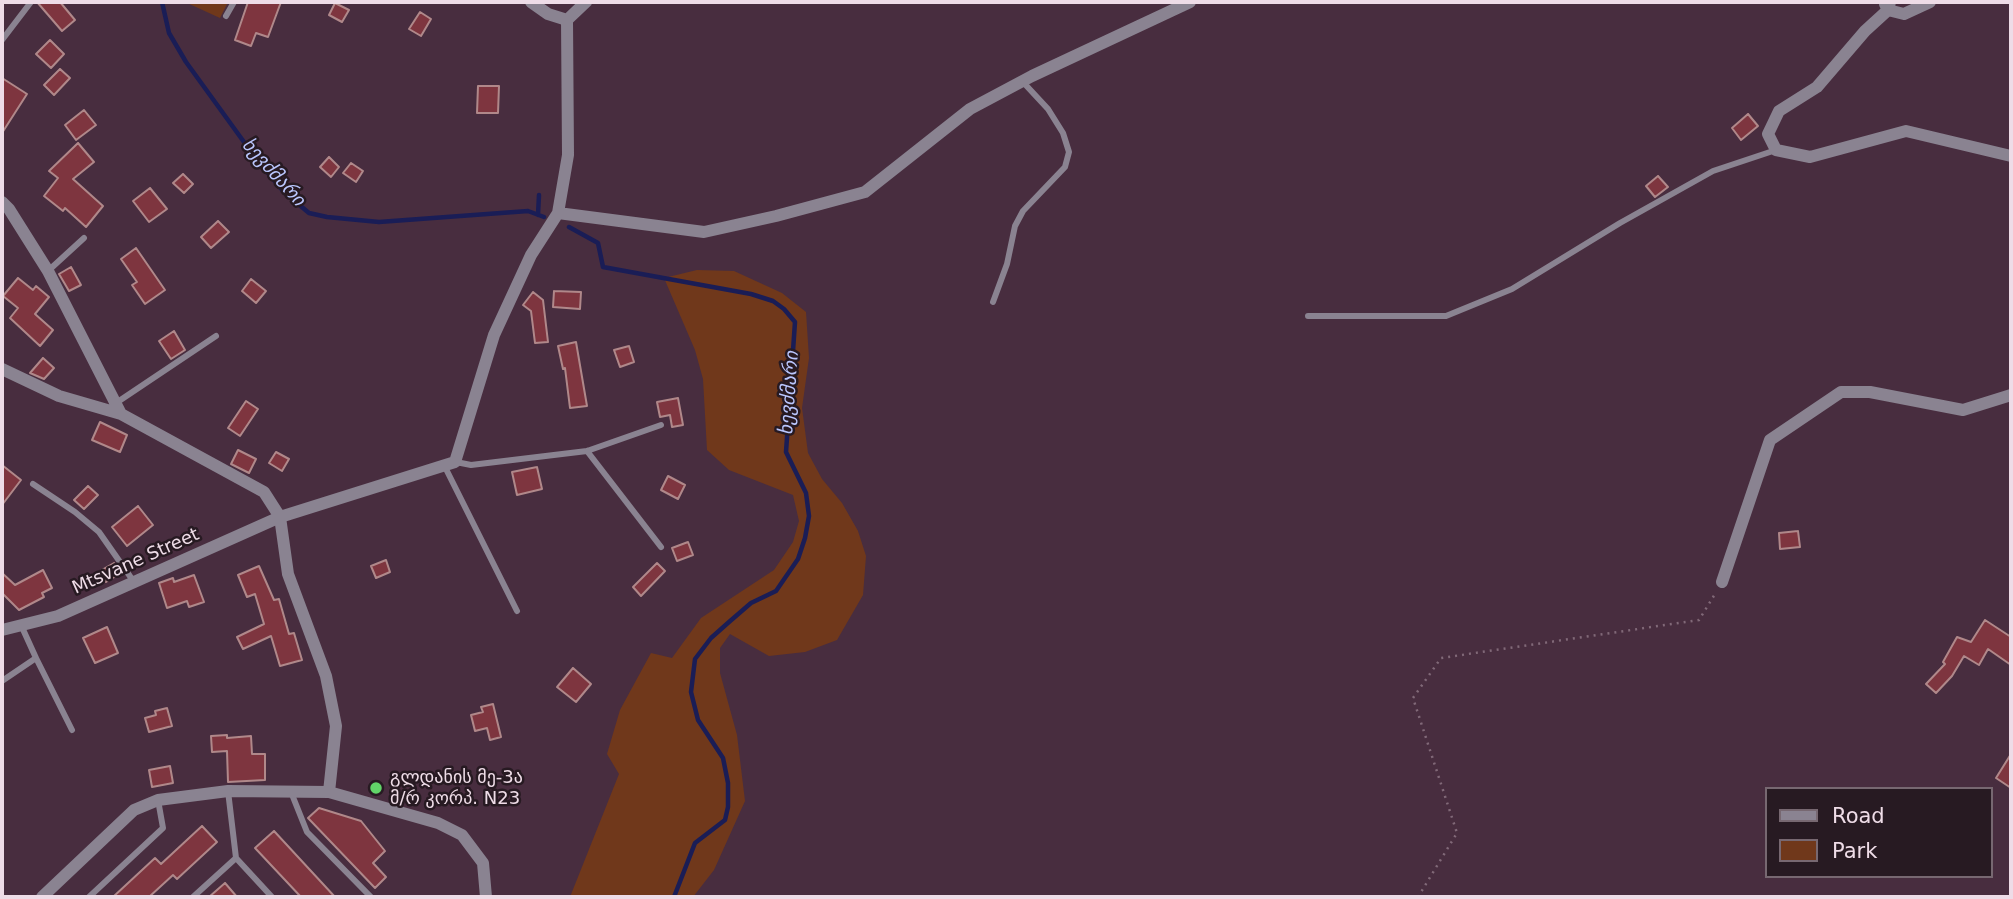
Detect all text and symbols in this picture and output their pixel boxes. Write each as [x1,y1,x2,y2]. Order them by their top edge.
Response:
water label: ხევძმარი [237,134,309,212]
water label: ხევძმარი [776,350,804,436]
street label: Mtsvane Street [69,524,203,600]
place label: გლდანის მე-3ა მ/რ კორპ. N23 [390,767,523,810]
marker: გლდანის მე-3ა მ/რ კორპ. N23 [368,780,384,796]
legend [1764,787,1992,878]
text: Road [1832,804,1885,828]
text: Park [1832,839,1877,863]

